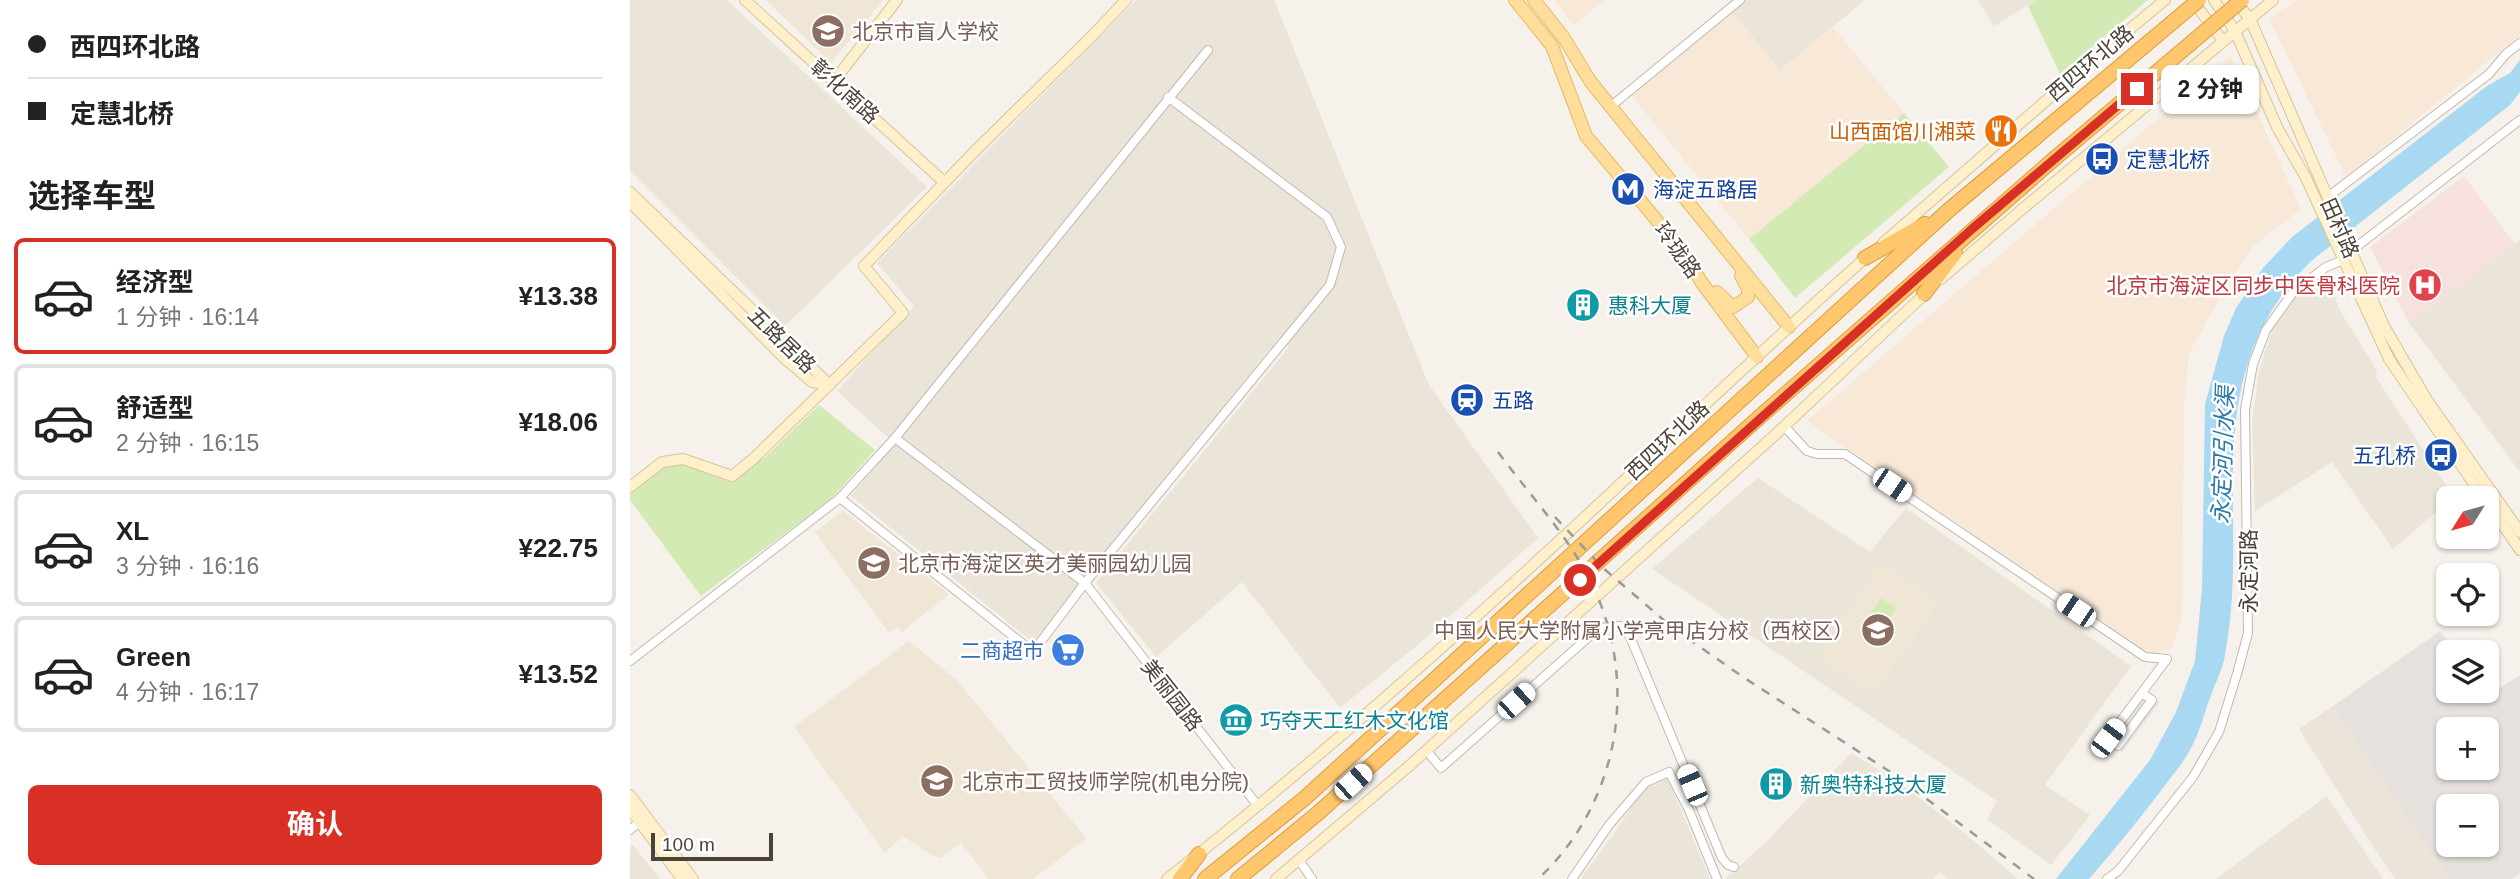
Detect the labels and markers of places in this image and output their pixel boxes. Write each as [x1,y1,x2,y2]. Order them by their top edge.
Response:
school or university icon: 北京市盲人学校 [809,12,847,50]
place label: 北京市盲人学校 [852,20,999,43]
restaurant icon: 山西面馆川湘菜 [1982,112,2020,150]
place label: 山西面馆川湘菜 [1829,120,1976,143]
bus stop icon: 定慧北桥 [2083,140,2121,178]
place label: 定慧北桥 [2126,148,2210,171]
metro station icon: 海淀五路居 [1609,170,1647,208]
place label: 海淀五路居 [1653,178,1758,201]
hospital icon: 北京市海淀区同步中医骨科医院 [2406,266,2444,304]
place label: 北京市海淀区同步中医骨科医院 [2106,274,2400,297]
building icon: 惠科大厦 [1564,286,1602,324]
place label: 惠科大厦 [1608,294,1692,317]
station icon: 五路 [1448,381,1486,419]
place label: 五路 [1492,389,1534,412]
bus stop icon: 五孔桥 [2422,436,2460,474]
place label: 五孔桥 [2353,444,2416,467]
school or university icon: 北京市海淀区英才美丽园幼儿园 [855,544,893,582]
place label: 北京市海淀区英才美丽园幼儿园 [898,552,1192,575]
school or university icon: 中国人民大学附属小学亮甲店分校（西校区） [1859,611,1897,649]
place label: 中国人民大学附属小学亮甲店分校（西校区） [1434,619,1854,642]
supermarket icon: 二商超市 [1049,631,1087,669]
place label: 二商超市 [960,639,1044,662]
museum icon: 巧夺天工红木文化馆 [1217,701,1255,739]
place label: 巧夺天工红木文化馆 [1260,709,1449,732]
school or university icon: 北京市工贸技师学院(机电分院) [918,762,956,800]
building icon: 新奥特科技大厦 [1757,765,1795,803]
place label: 北京市工贸技师学院(机电分院) [962,770,1249,793]
place label: 新奥特科技大厦 [1800,773,1947,796]

